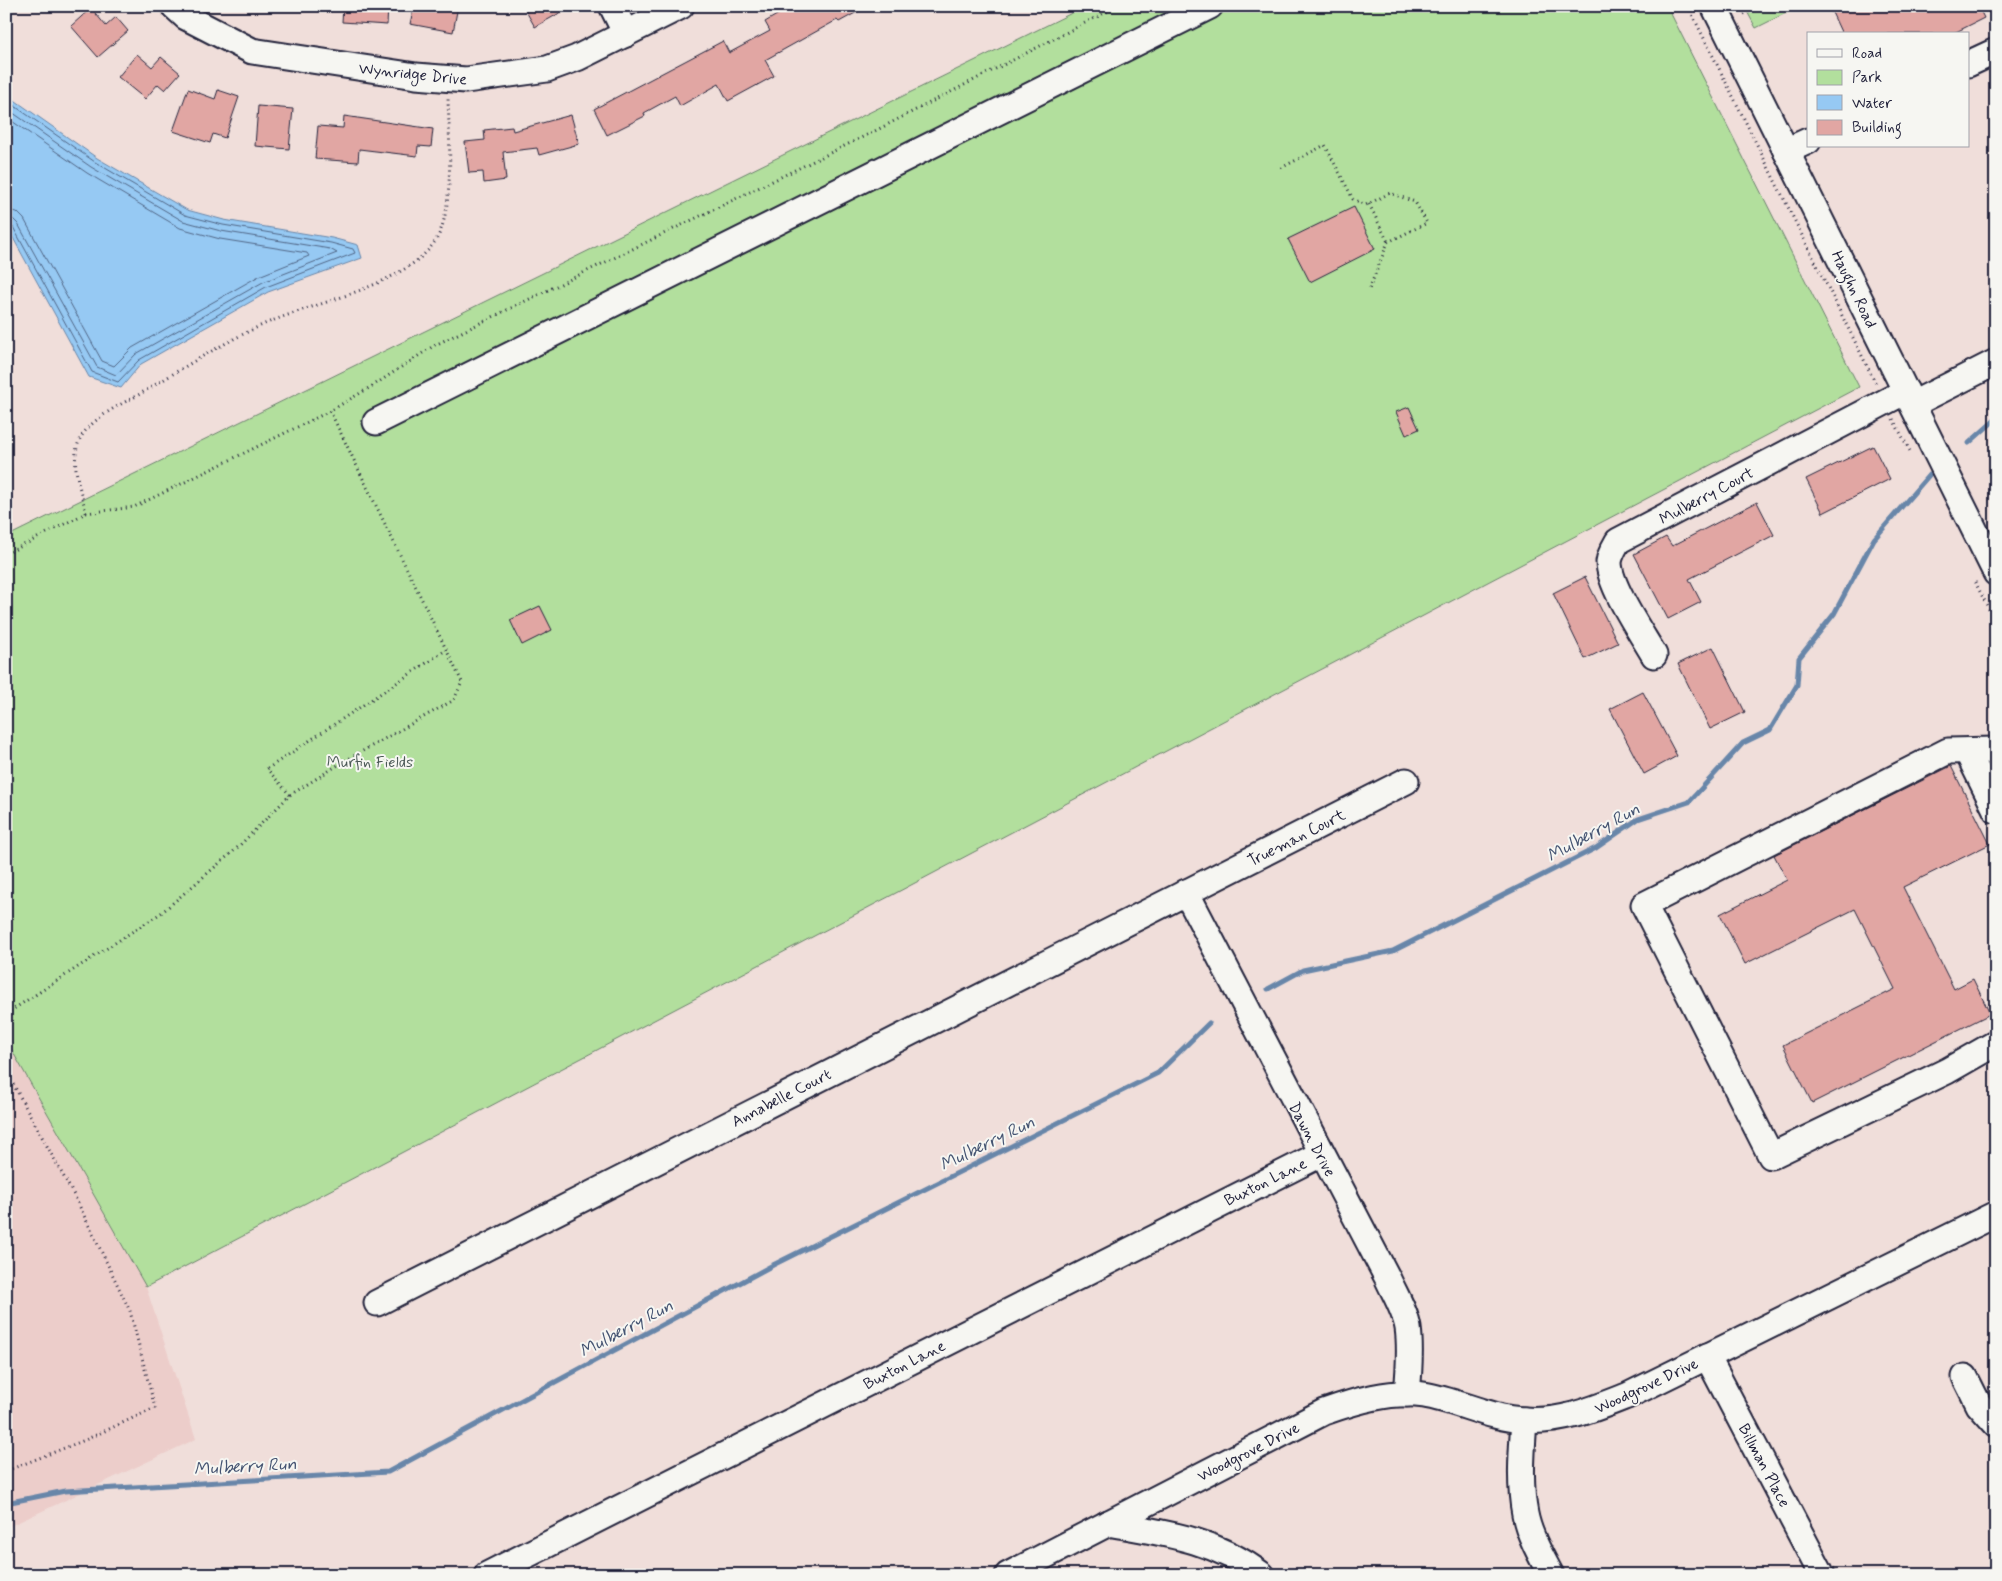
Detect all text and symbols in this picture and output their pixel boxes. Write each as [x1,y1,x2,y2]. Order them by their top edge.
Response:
legend [1807,32,1970,148]
text: Road [1852,44,1882,64]
street label: Wynridge Drive [358,58,468,92]
text: Park [1852,68,1882,88]
text: Water [1852,94,1892,114]
text: Building [1852,118,1902,139]
street label: Haughn Road [1825,247,1881,332]
street label: Mulberry Court [1656,462,1758,530]
park label: Murfin Fields [327,752,413,773]
water label: Mulberry Run [1543,797,1644,868]
street label: Trueman Court [1244,804,1350,872]
street label: Annabelle Court [728,1064,835,1132]
street label: Dawn Drive [1283,1099,1340,1181]
water label: Mulberry Run [936,1111,1039,1177]
street label: Buxton Lane [1221,1153,1311,1211]
water label: Mulberry Run [575,1294,678,1364]
street label: Buxton Lane [860,1336,949,1395]
street label: Woodgrove Drive [1591,1353,1703,1420]
street label: Woodgrove Drive [1194,1417,1304,1488]
street label: Billman Place [1733,1420,1795,1511]
water label: Mulberry Run [193,1452,297,1482]

